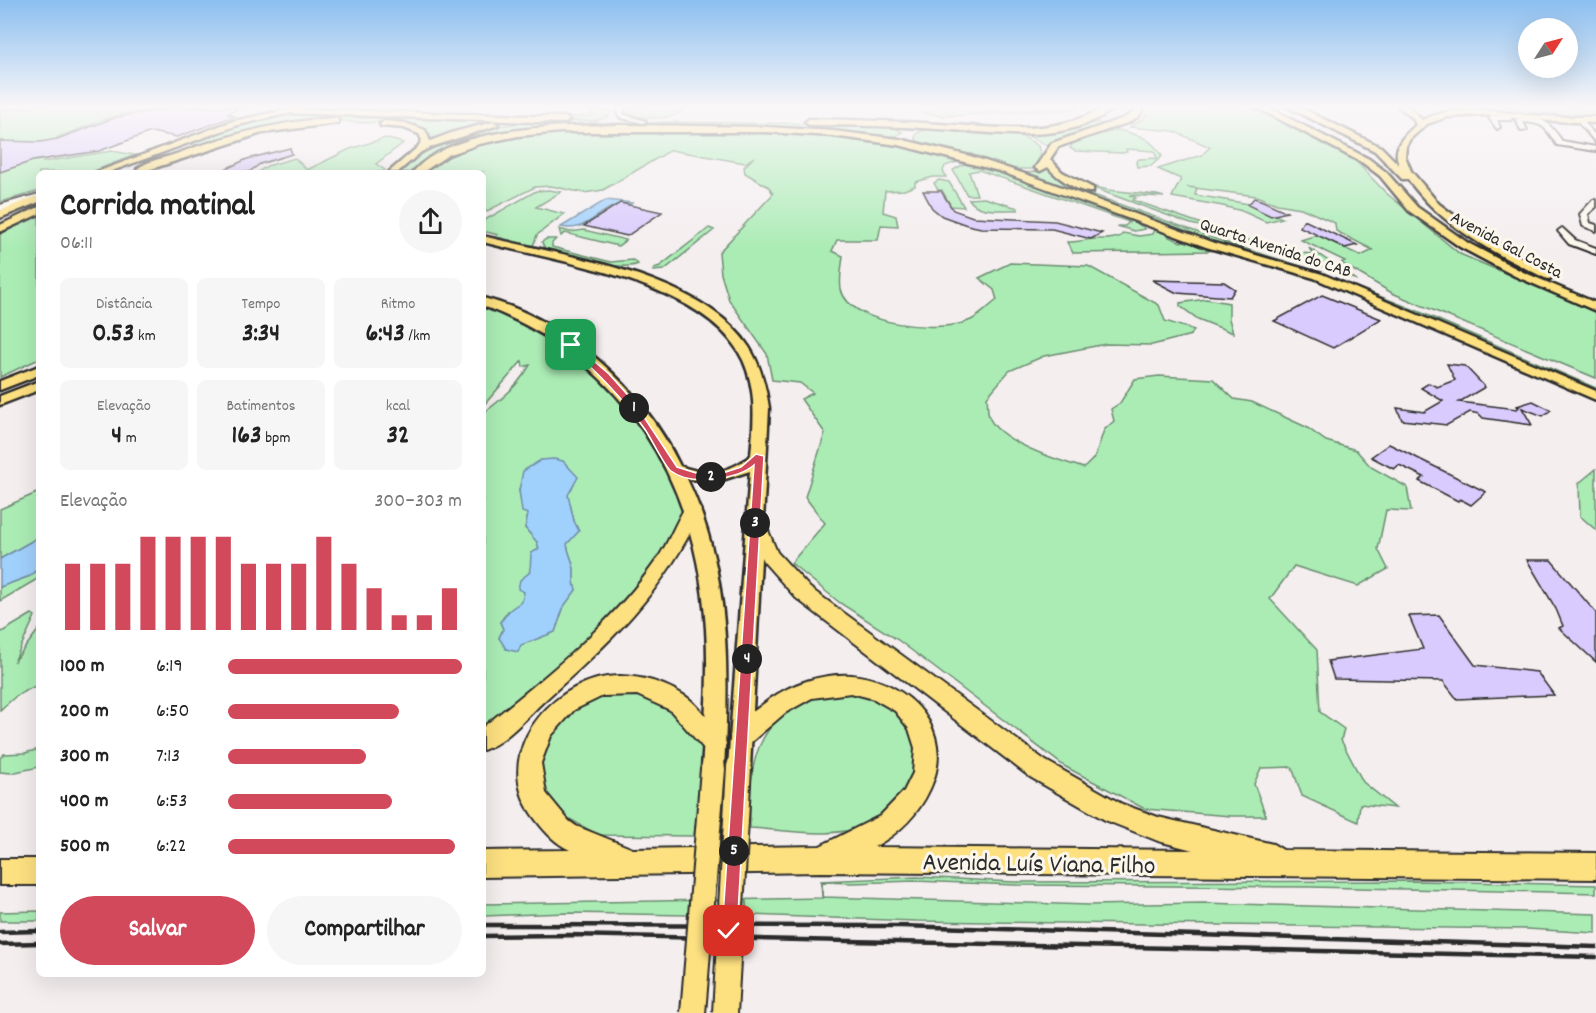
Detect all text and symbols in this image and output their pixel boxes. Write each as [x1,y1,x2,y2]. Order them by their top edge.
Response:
north arrow [1518,18,1578,78]
map controls [1518,18,1578,78]
text: Corrida matinal [60,184,255,231]
button: share [399,190,462,253]
street label: Avenida Gal Costa [1445,206,1567,286]
street label: Quarta Avenida do CAB [1196,213,1354,286]
text: 06:11 [60,230,93,258]
text: Distância [96,293,152,316]
text: Tempo [242,293,280,316]
text: Ritmo [381,293,415,316]
text: 0.53 [92,316,134,353]
text: 3:34 [242,316,280,353]
text: 6:43 [365,316,405,353]
pin [545,319,596,370]
text: km [134,325,156,348]
text: /km [405,325,431,348]
icon: arrive [554,328,587,361]
pin: 1 [619,393,649,423]
text: Elevação [97,395,151,418]
text: Batimentos [226,395,296,418]
text: kcal [386,395,410,418]
text: 1 [632,396,636,419]
text: 4 [111,418,122,455]
text: 163 [232,418,262,455]
text: 32 [387,418,409,455]
text: m [122,427,137,450]
text: bpm [262,427,290,450]
pin: 2 [696,462,726,492]
text: 2 [708,465,715,488]
text: Elevação [60,488,127,516]
text: 300–303 m [374,488,462,516]
pin: 3 [740,508,770,538]
text: 3 [751,511,759,534]
pin: 4 [732,644,762,674]
text: 4 [744,647,750,670]
text: 100 m [60,653,105,681]
text: 6:19 [156,653,183,681]
text: 200 m [60,698,109,726]
text: 6:50 [156,698,189,726]
text: 300 m [60,743,109,771]
text: 7:13 [156,743,180,771]
text: 400 m [60,788,108,816]
text: 6:53 [156,788,187,816]
text: 500 m [60,833,109,861]
text: 6:22 [156,833,187,861]
pin: 5 [719,836,749,866]
text: 5 [730,839,738,862]
street label: Avenida Luís Viana Filho [922,845,1156,886]
button: Salvar [60,896,255,965]
button: Compartilhar [267,896,462,965]
pin [703,905,754,956]
icon: check [712,914,745,947]

